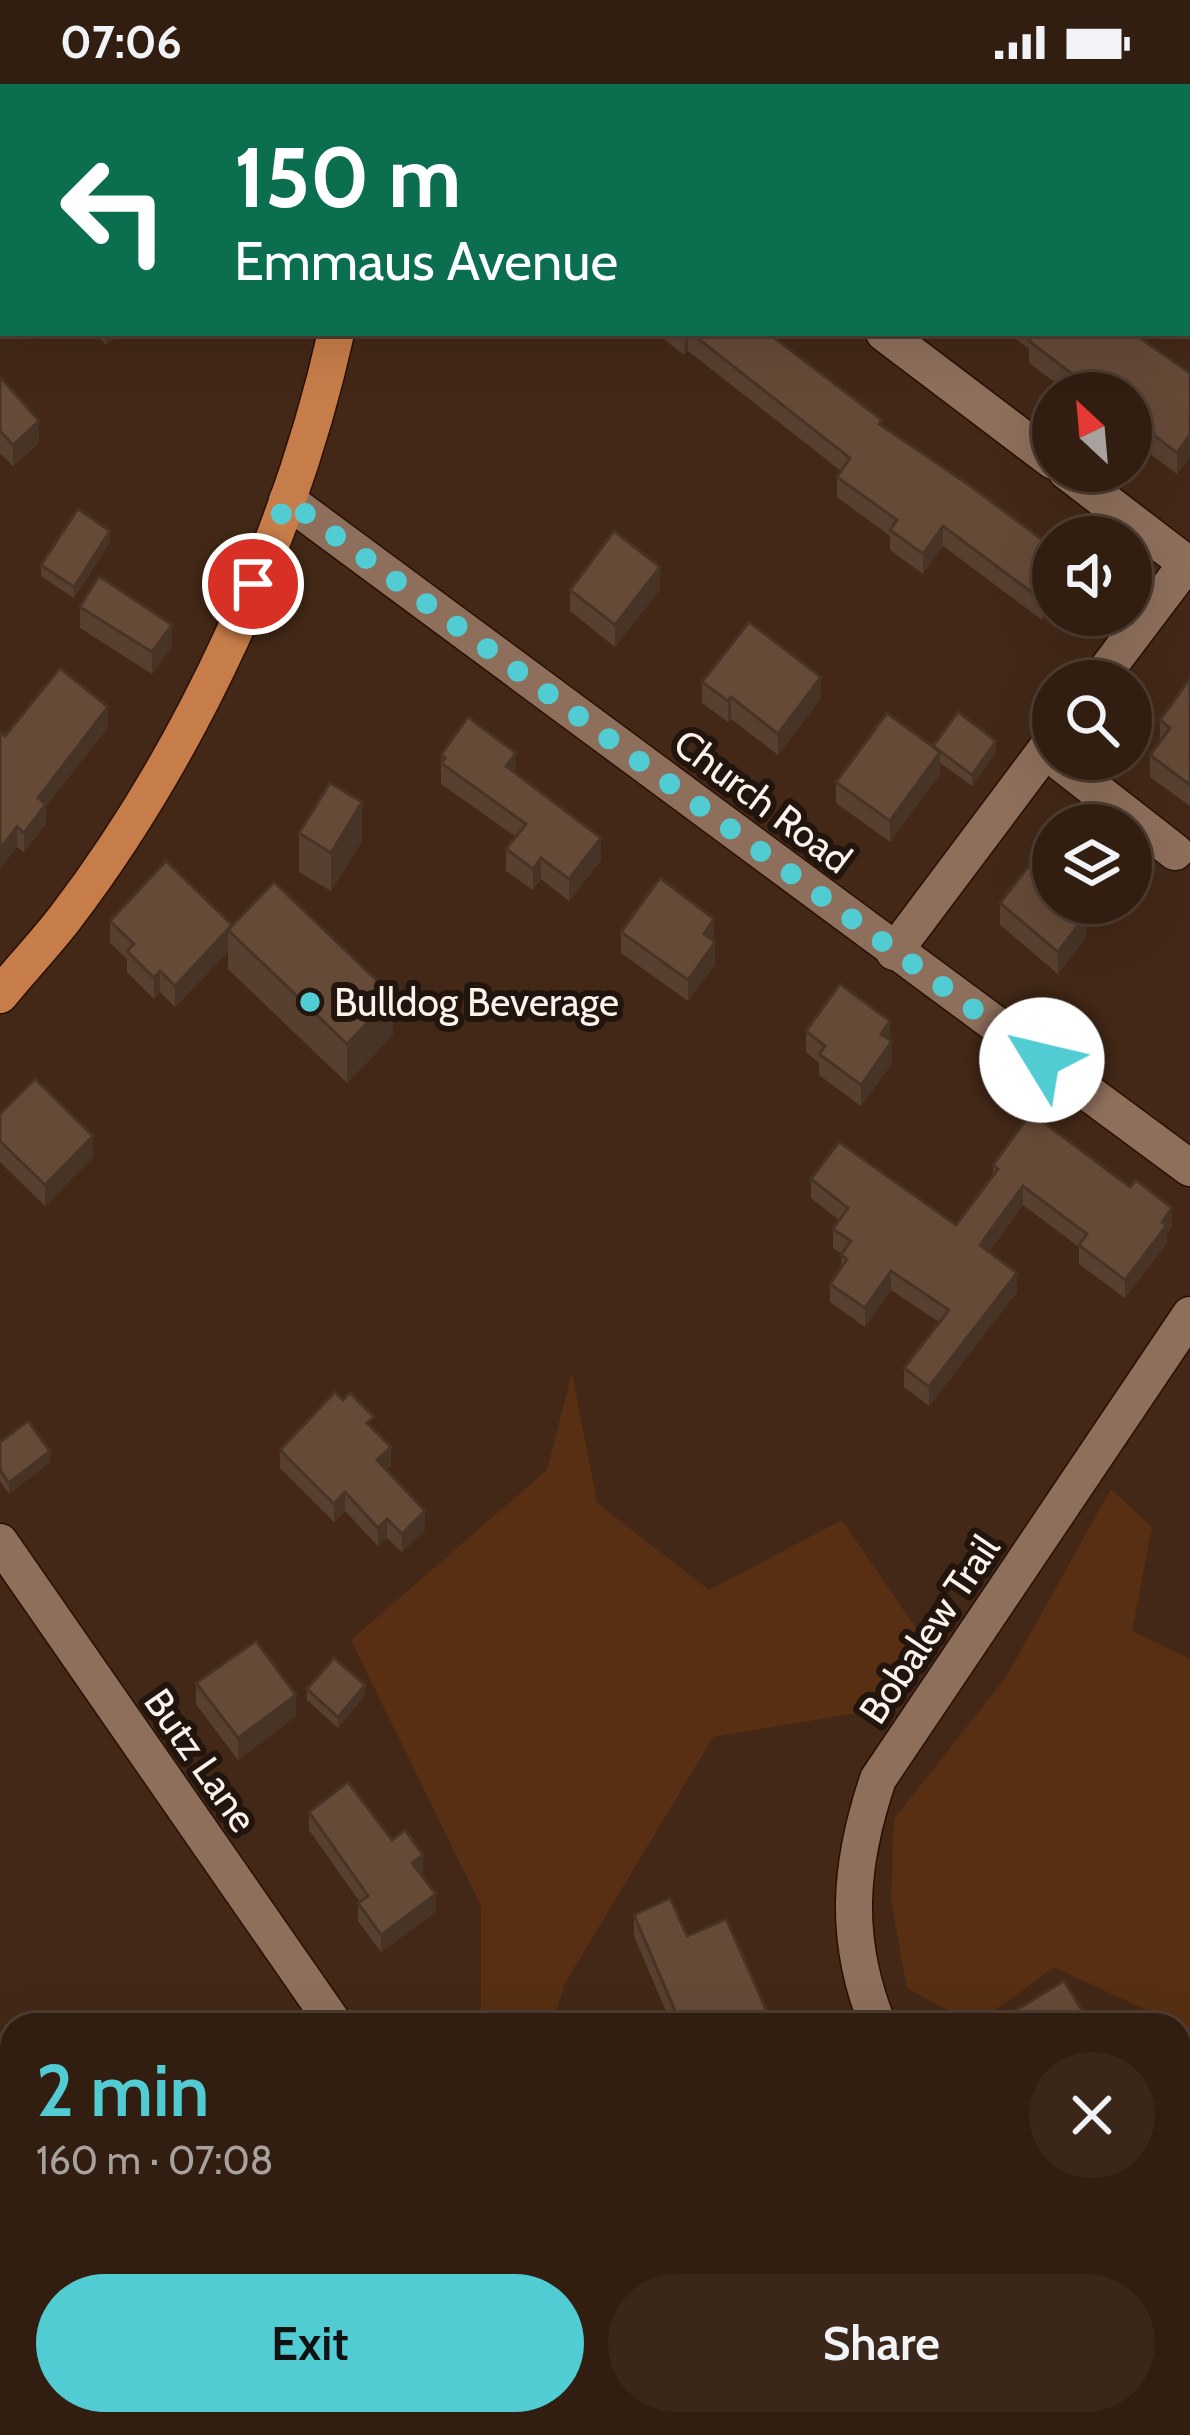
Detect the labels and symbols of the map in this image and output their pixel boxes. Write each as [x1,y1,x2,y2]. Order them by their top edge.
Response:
north arrow [1032,372,1152,492]
pin [202,533,304,635]
street label: Church Road [665,719,861,883]
place label: Bulldog Beverage [334,978,619,1026]
marker: Bulldog Beverage [297,989,323,1015]
position arrow [979,997,1105,1123]
street label: Bobalew Trail [849,1526,1009,1732]
street label: Butz Lane [134,1679,268,1841]

